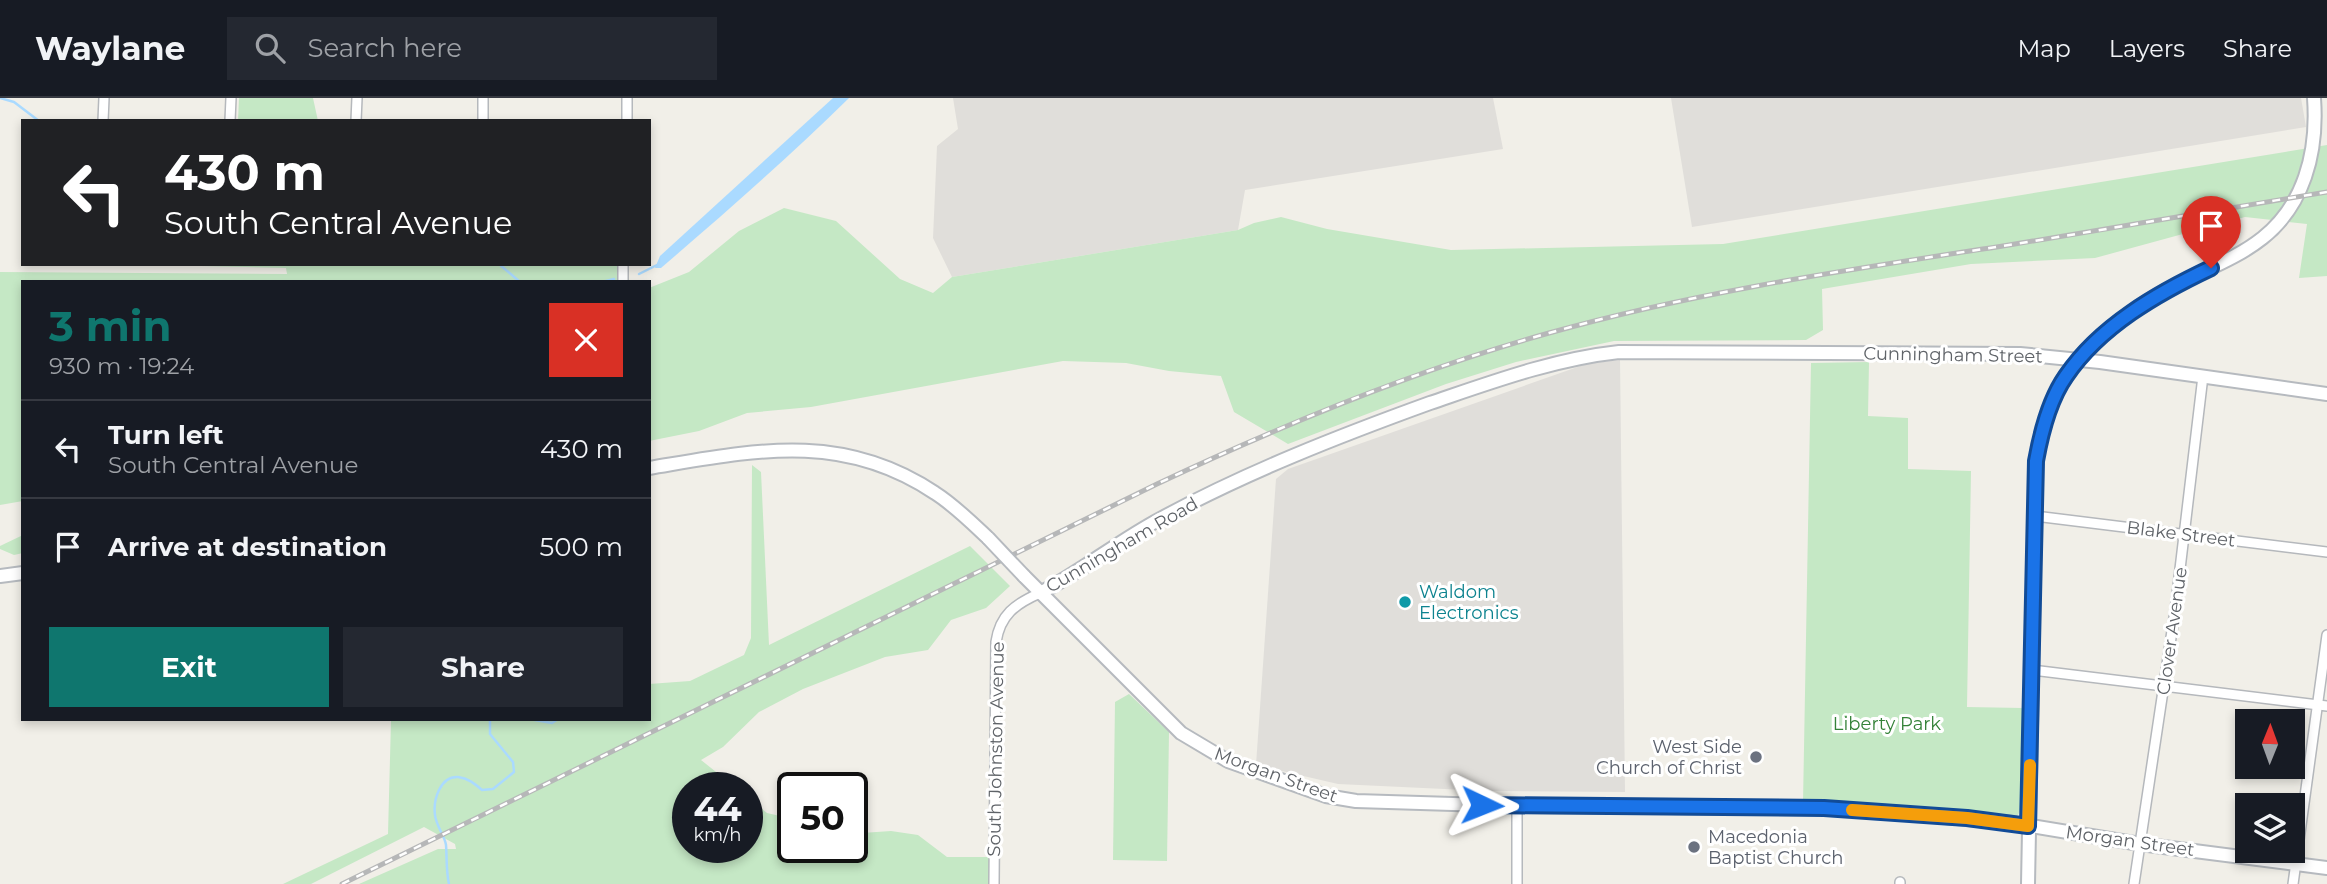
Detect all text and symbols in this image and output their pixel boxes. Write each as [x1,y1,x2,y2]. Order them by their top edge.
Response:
search box [227,17,717,80]
text: Waylane [35,28,185,68]
icon: search [251,29,289,67]
text: Search here [307,32,462,64]
text: Map [2017,34,2071,63]
text: Layers [2109,34,2185,63]
text: Share [2223,34,2292,63]
text: 430 m [164,143,325,202]
icon: left [49,147,140,238]
pin [2181,196,2241,268]
text: South Central Avenue [164,203,512,242]
icon: arrive [2192,207,2230,245]
text: 3 min [49,300,171,352]
button: close [549,303,623,377]
street label: Cunningham Street [1863,342,2043,368]
text: 930 m · 19:24 [49,352,194,380]
text: Turn left [108,419,224,451]
icon: left [49,430,87,468]
text: 430 m [540,433,623,465]
text: South Central Avenue [108,451,358,479]
street label: Cunningham Road [1042,493,1202,597]
street label: Blake Street [2125,516,2237,552]
icon: arrive [49,528,87,566]
text: Arrive at destination [108,531,387,563]
text: 500 m [539,531,623,563]
street label: Clover Avenue [2152,566,2192,696]
place label: Waldom Electronics [1419,581,1519,624]
marker: Waldom Electronics [1397,594,1413,610]
button: Exit [49,627,329,707]
button: Share [343,627,623,707]
street label: South Johnston Avenue [983,641,1009,857]
north arrow [2235,709,2305,779]
map controls [2235,709,2305,863]
park label: Liberty Park [1833,713,1941,735]
place label: West Side Church of Christ [1596,736,1742,779]
street label: Morgan Street [1211,742,1341,808]
marker: West Side Church of Christ [1748,749,1764,765]
position arrow [1445,768,1519,842]
speed limit sign: 50 [777,772,868,863]
text: 44 [693,787,742,830]
button: layers [2235,793,2305,863]
street label: Morgan Street [2064,821,2196,861]
text: km/h [693,824,742,846]
place label: Macedonia Baptist Church [1708,826,1844,869]
marker: Macedonia Baptist Church [1686,839,1702,855]

